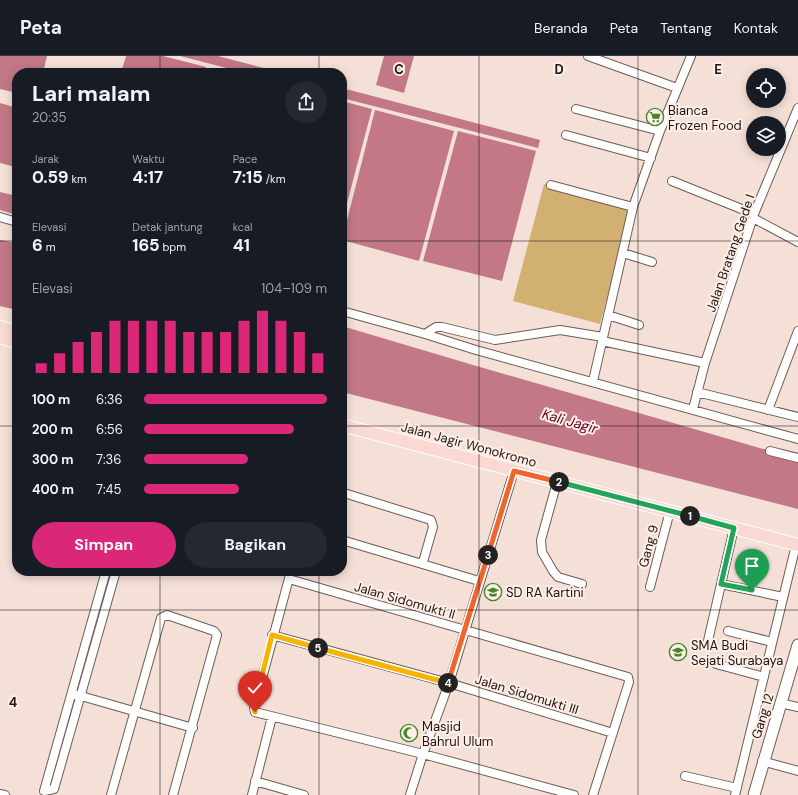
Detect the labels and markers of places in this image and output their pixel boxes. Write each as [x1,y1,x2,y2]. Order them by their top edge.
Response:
place label: Bianca Frozen Food [668,102,742,134]
supermarket icon: Bianca Frozen Food [645,107,665,127]
pin: 2 [549,472,569,492]
pin: 1 [680,506,700,526]
pin: 3 [478,545,498,565]
pin [735,549,769,590]
school or university icon: SD RA Kartini [483,582,503,602]
place label: SD RA Kartini [506,584,584,601]
place label: SMA Budi Sejati Surabaya [691,637,783,669]
pin: 5 [308,638,328,658]
school or university icon: SMA Budi Sejati Surabaya [668,642,688,662]
pin [238,671,272,712]
pin: 4 [438,673,458,693]
place label: Masjid Bahrul Ulum [422,718,493,750]
mosque icon: Masjid Bahrul Ulum [399,723,419,743]

